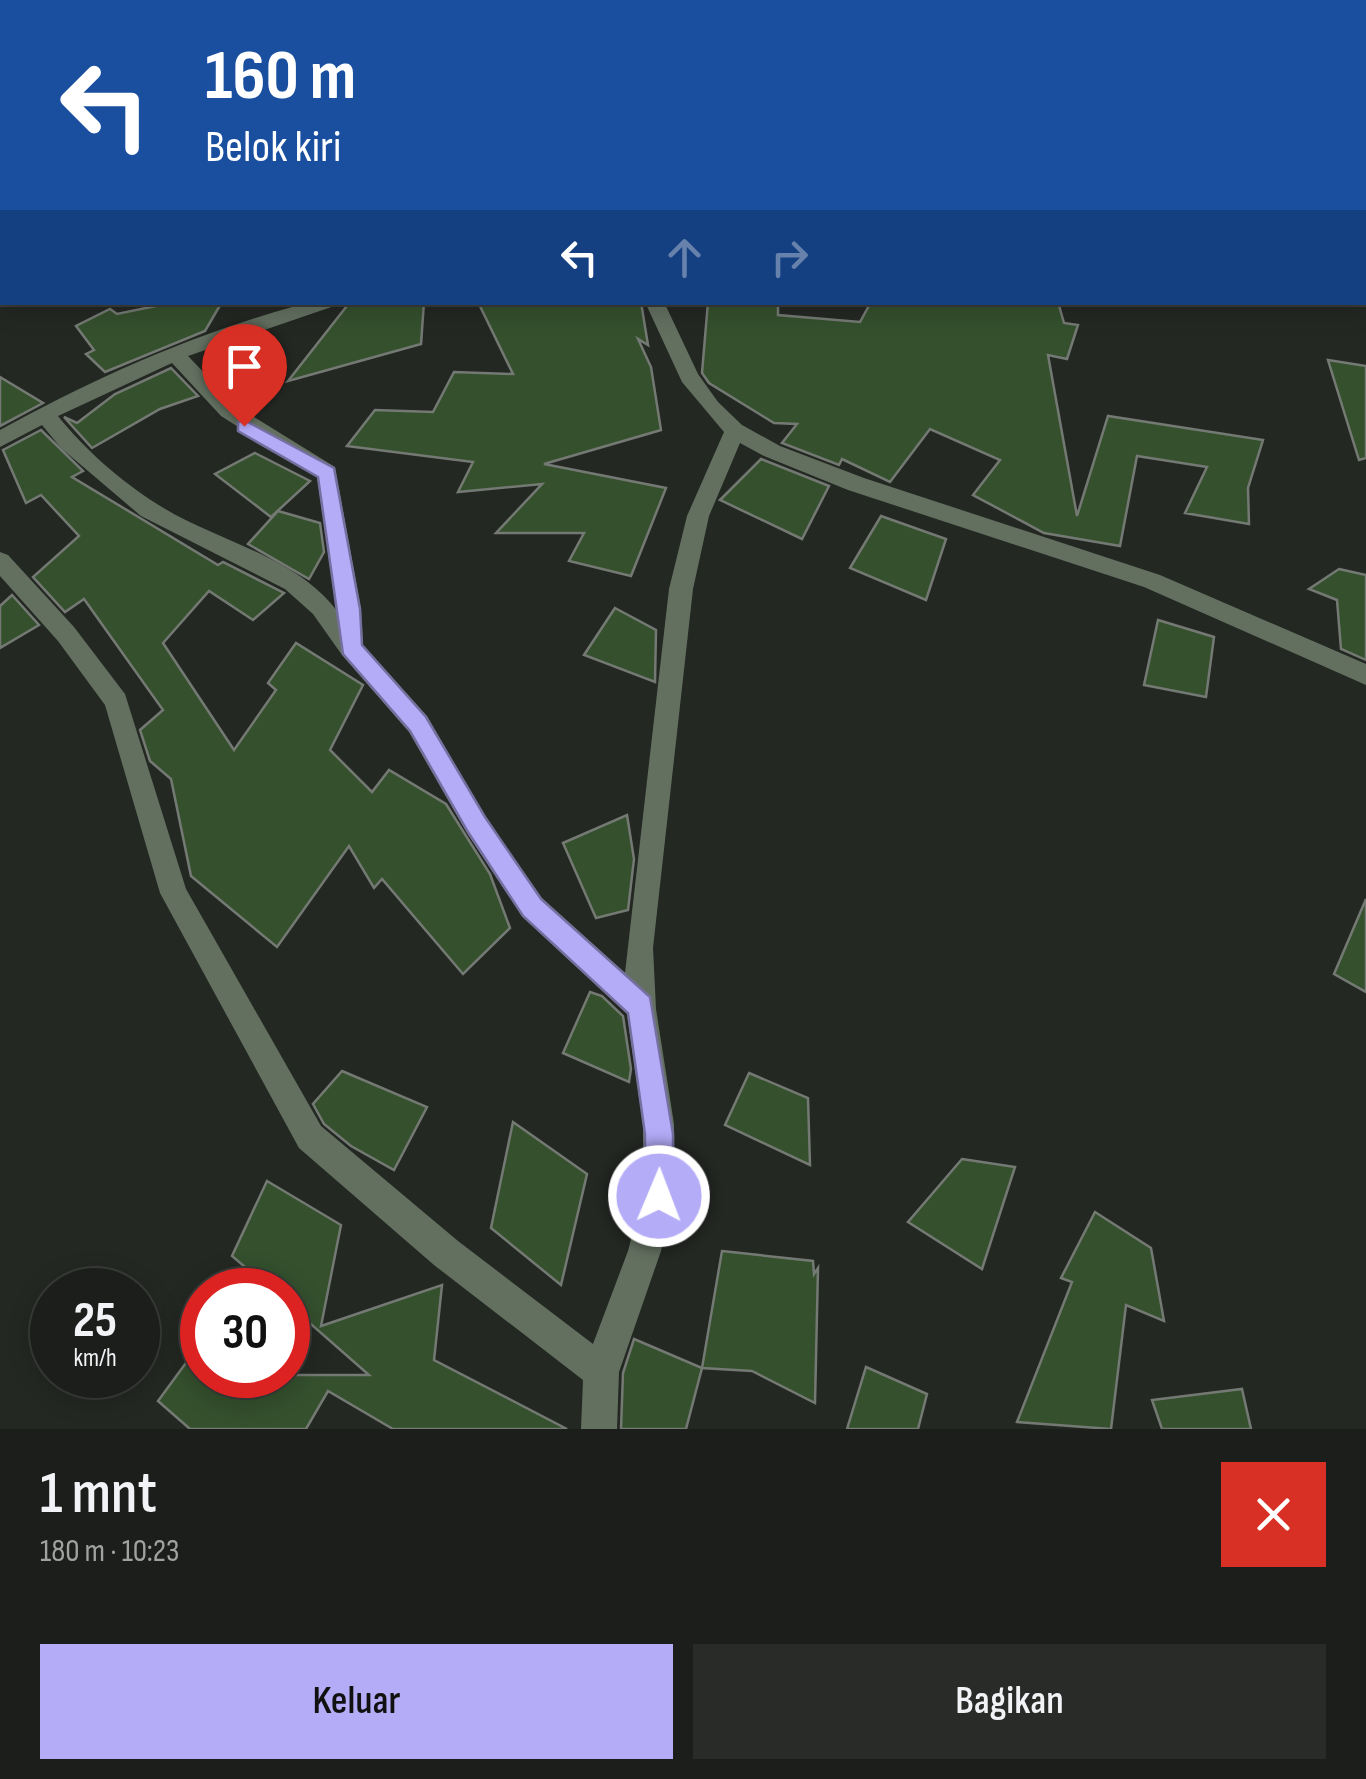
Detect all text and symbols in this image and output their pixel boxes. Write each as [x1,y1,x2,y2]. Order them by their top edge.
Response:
text: 160 m [205,35,356,119]
icon: left [40,40,170,170]
text: Belok kiri [205,120,341,175]
icon: left [552,230,607,285]
icon: ahead [657,230,712,285]
icon: right [762,230,817,285]
pin [202,324,287,427]
icon: arrive [217,339,272,394]
position arrow [607,1144,711,1248]
speed limit sign: 30 [180,1268,310,1398]
text: 25 [73,1291,117,1351]
text: km/h [73,1343,117,1374]
text: 1 mnt [40,1458,157,1530]
button: close [1221,1462,1326,1567]
text: 180 m · 10:23 [40,1532,179,1571]
button: Keluar [40,1644,673,1759]
button: Bagikan [693,1644,1326,1759]

